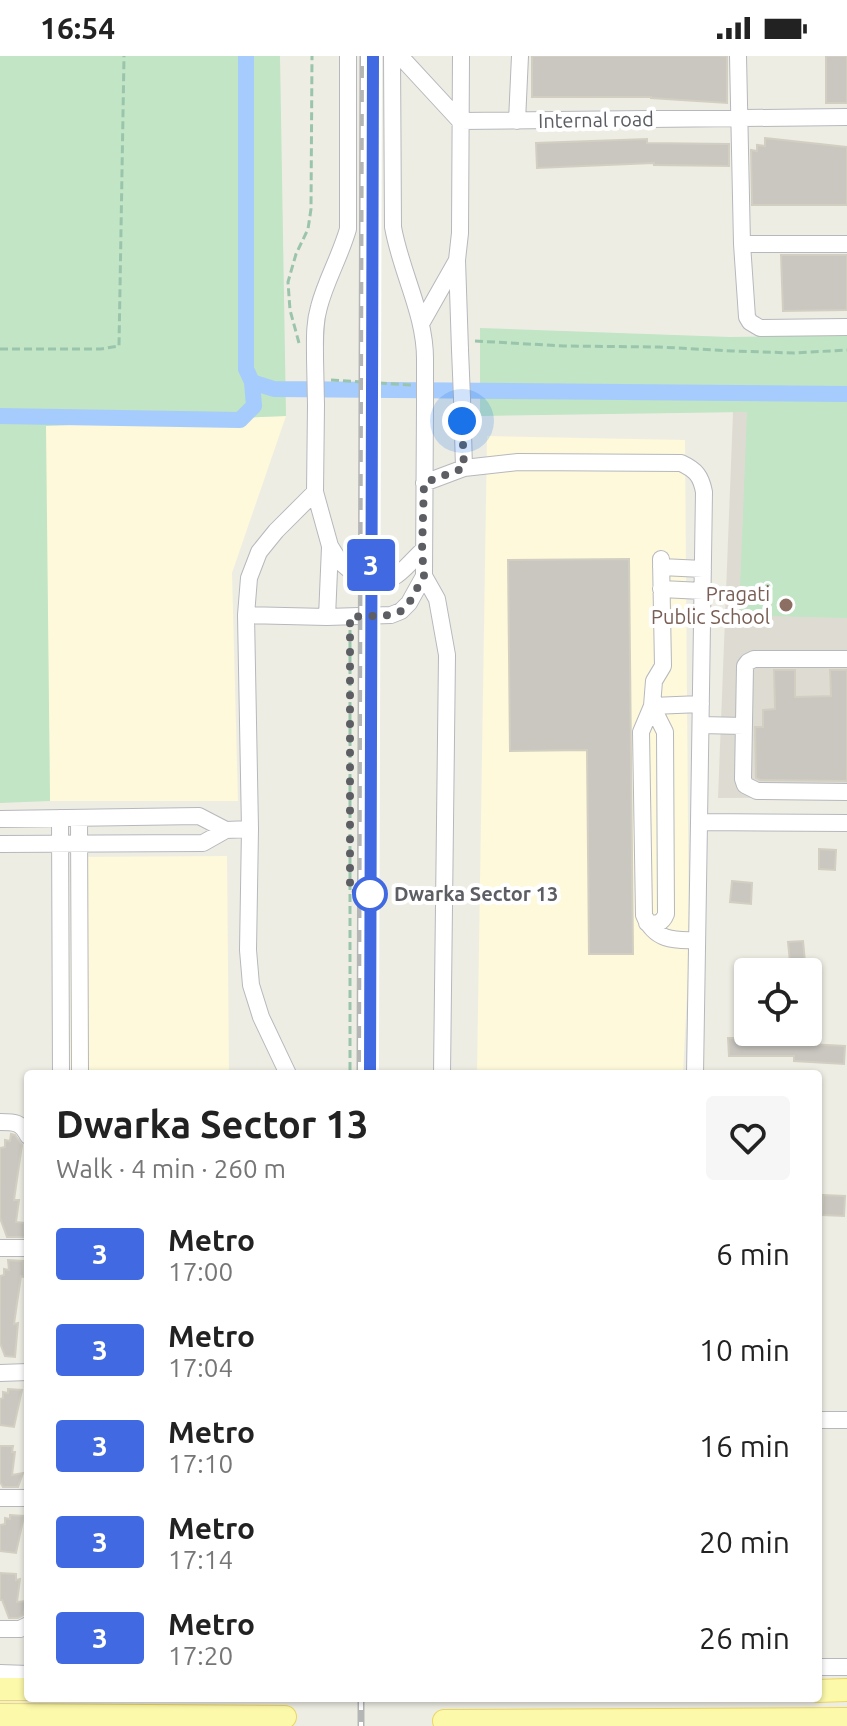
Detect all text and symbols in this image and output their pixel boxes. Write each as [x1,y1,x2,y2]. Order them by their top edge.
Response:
text: 16:54 [40,11,115,45]
street label: Internal road [538,107,654,132]
your location [442,401,482,441]
line badge: 3 [345,539,397,591]
text: 3 [363,549,379,580]
place label: Pragati Public School [651,582,770,628]
marker: Pragati Public School [777,596,795,614]
marker: Dwarka Sector 13 [353,877,387,911]
place label: Dwarka Sector 13 [394,882,558,905]
map controls [734,958,822,1046]
button: locate [734,958,822,1046]
button: heart [706,1096,790,1180]
text: Dwarka Sector 13 [56,1103,368,1145]
text: Walk · 4 min · 260 m [56,1154,286,1183]
text: Metro [168,1223,255,1257]
text: 6 min [716,1237,790,1271]
text: 3 [92,1238,108,1269]
text: 17:00 [168,1257,233,1286]
text: Metro [168,1319,255,1353]
text: 10 min [699,1333,790,1367]
text: 3 [92,1334,108,1365]
text: 17:04 [168,1353,233,1382]
text: Metro [168,1415,255,1449]
text: 16 min [699,1429,790,1463]
text: 3 [92,1430,108,1461]
text: 17:10 [168,1449,233,1478]
text: Metro [168,1511,255,1545]
text: 20 min [699,1525,790,1559]
text: 3 [92,1526,108,1557]
text: 17:14 [168,1545,233,1574]
text: Metro [168,1607,255,1641]
text: 26 min [699,1621,790,1655]
text: 3 [92,1622,108,1653]
text: 17:20 [168,1641,233,1670]

